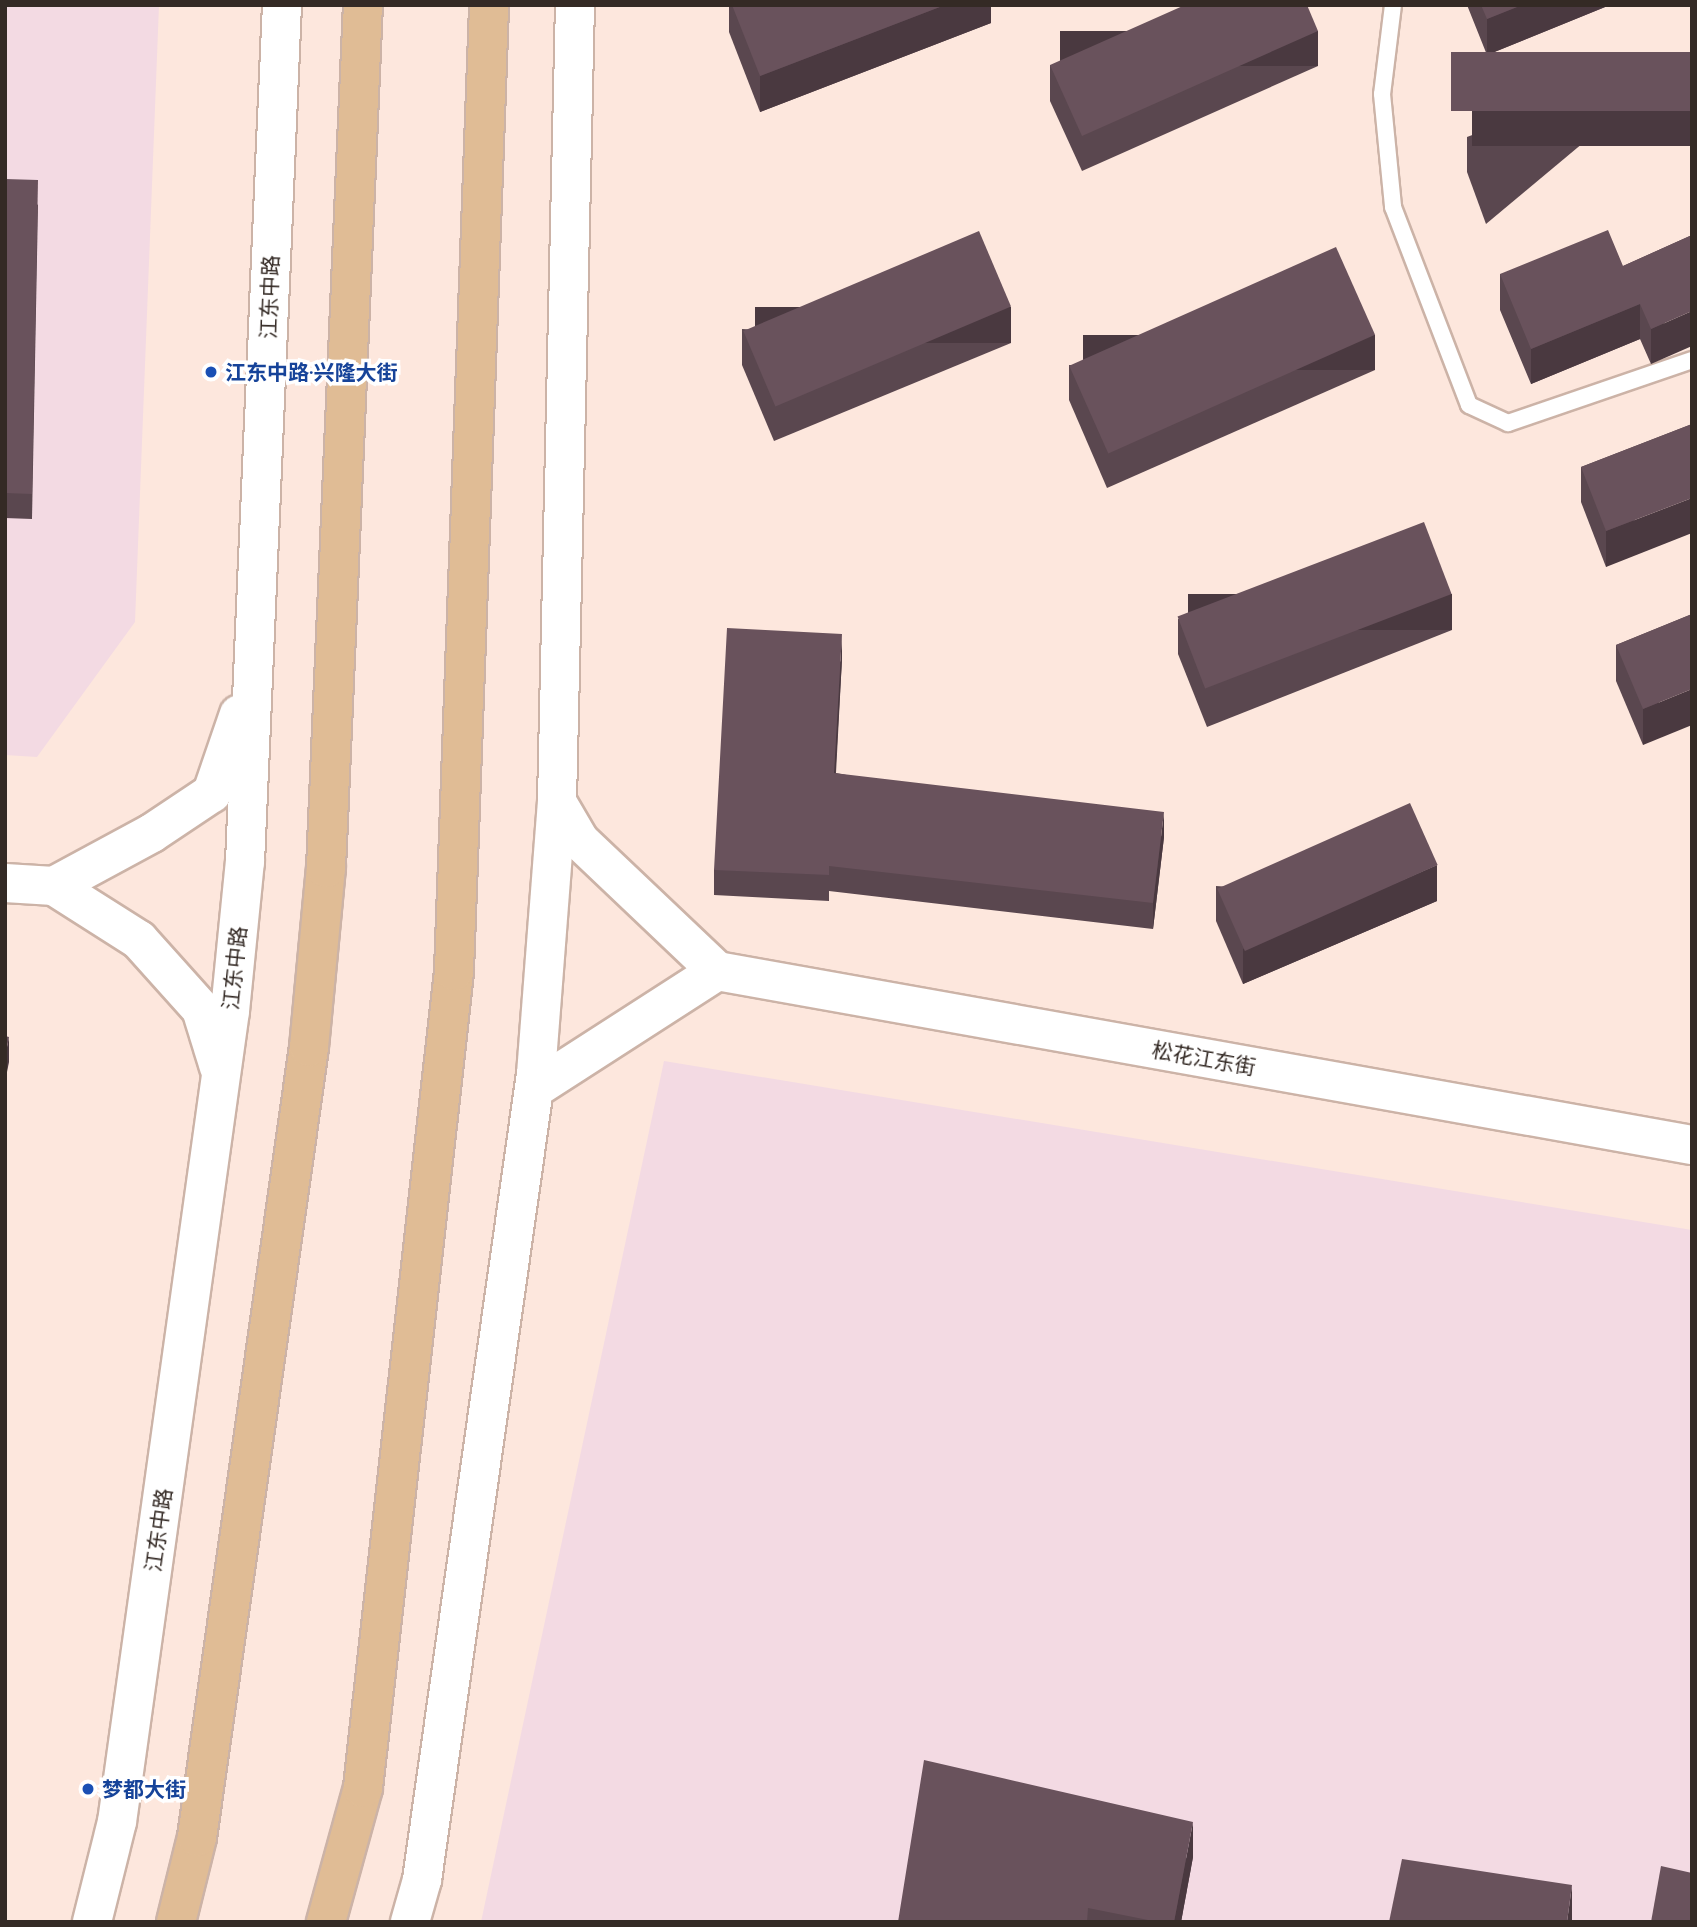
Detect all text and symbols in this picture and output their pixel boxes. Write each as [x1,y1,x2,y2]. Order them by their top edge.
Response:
street label: 江东中路 [255,255,283,339]
place label: 江东中路·兴隆大街 [225,359,397,385]
marker: 江东中路·兴隆大街 [203,364,219,380]
street label: 江东中路 [217,925,251,1011]
street label: 松花江东街 [1150,1036,1258,1080]
street label: 江东中路 [140,1487,176,1573]
place label: 梦都大街 [102,1776,186,1802]
marker: 梦都大街 [80,1781,96,1797]

